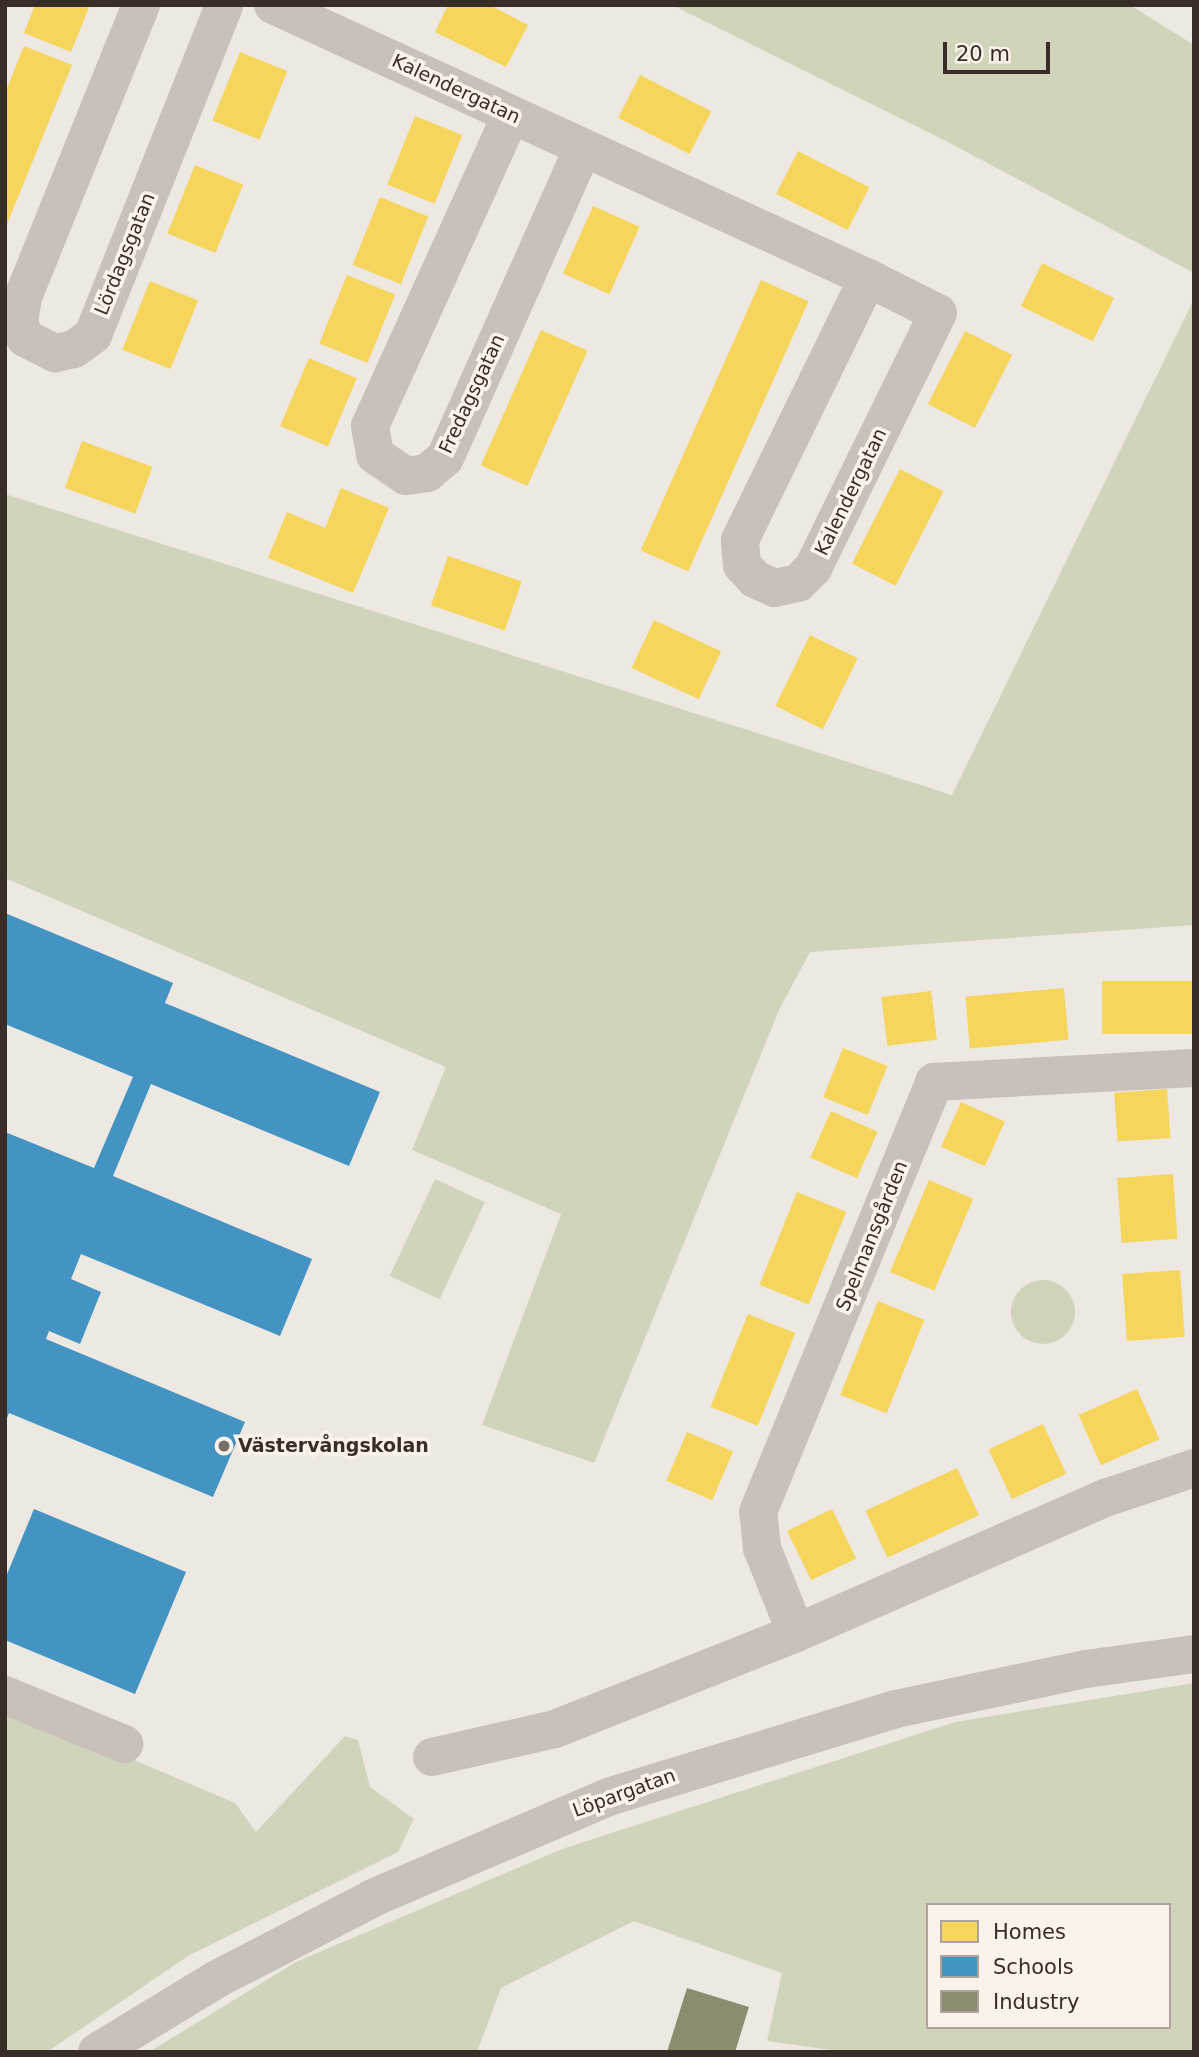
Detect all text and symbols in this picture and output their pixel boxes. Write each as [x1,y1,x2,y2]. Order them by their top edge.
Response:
scale bar [947,28,1054,72]
text: 20 m [956,42,1010,66]
street label: Kalendergatan [388,49,524,129]
street label: Lördagsgatan [90,190,160,318]
street label: Fredagsgatan [434,331,510,457]
street label: Kalendergatan [810,425,892,559]
street label: Spelmansgården [831,1157,913,1315]
place label: Västervångskolan [238,1435,429,1457]
marker: Västervångskolan [216,1438,232,1454]
street label: Löpargatan [569,1764,679,1822]
legend [926,1903,1171,2029]
text: Homes [993,1920,1066,1944]
text: Schools [993,1955,1074,1979]
text: Industry [993,1990,1079,2014]

